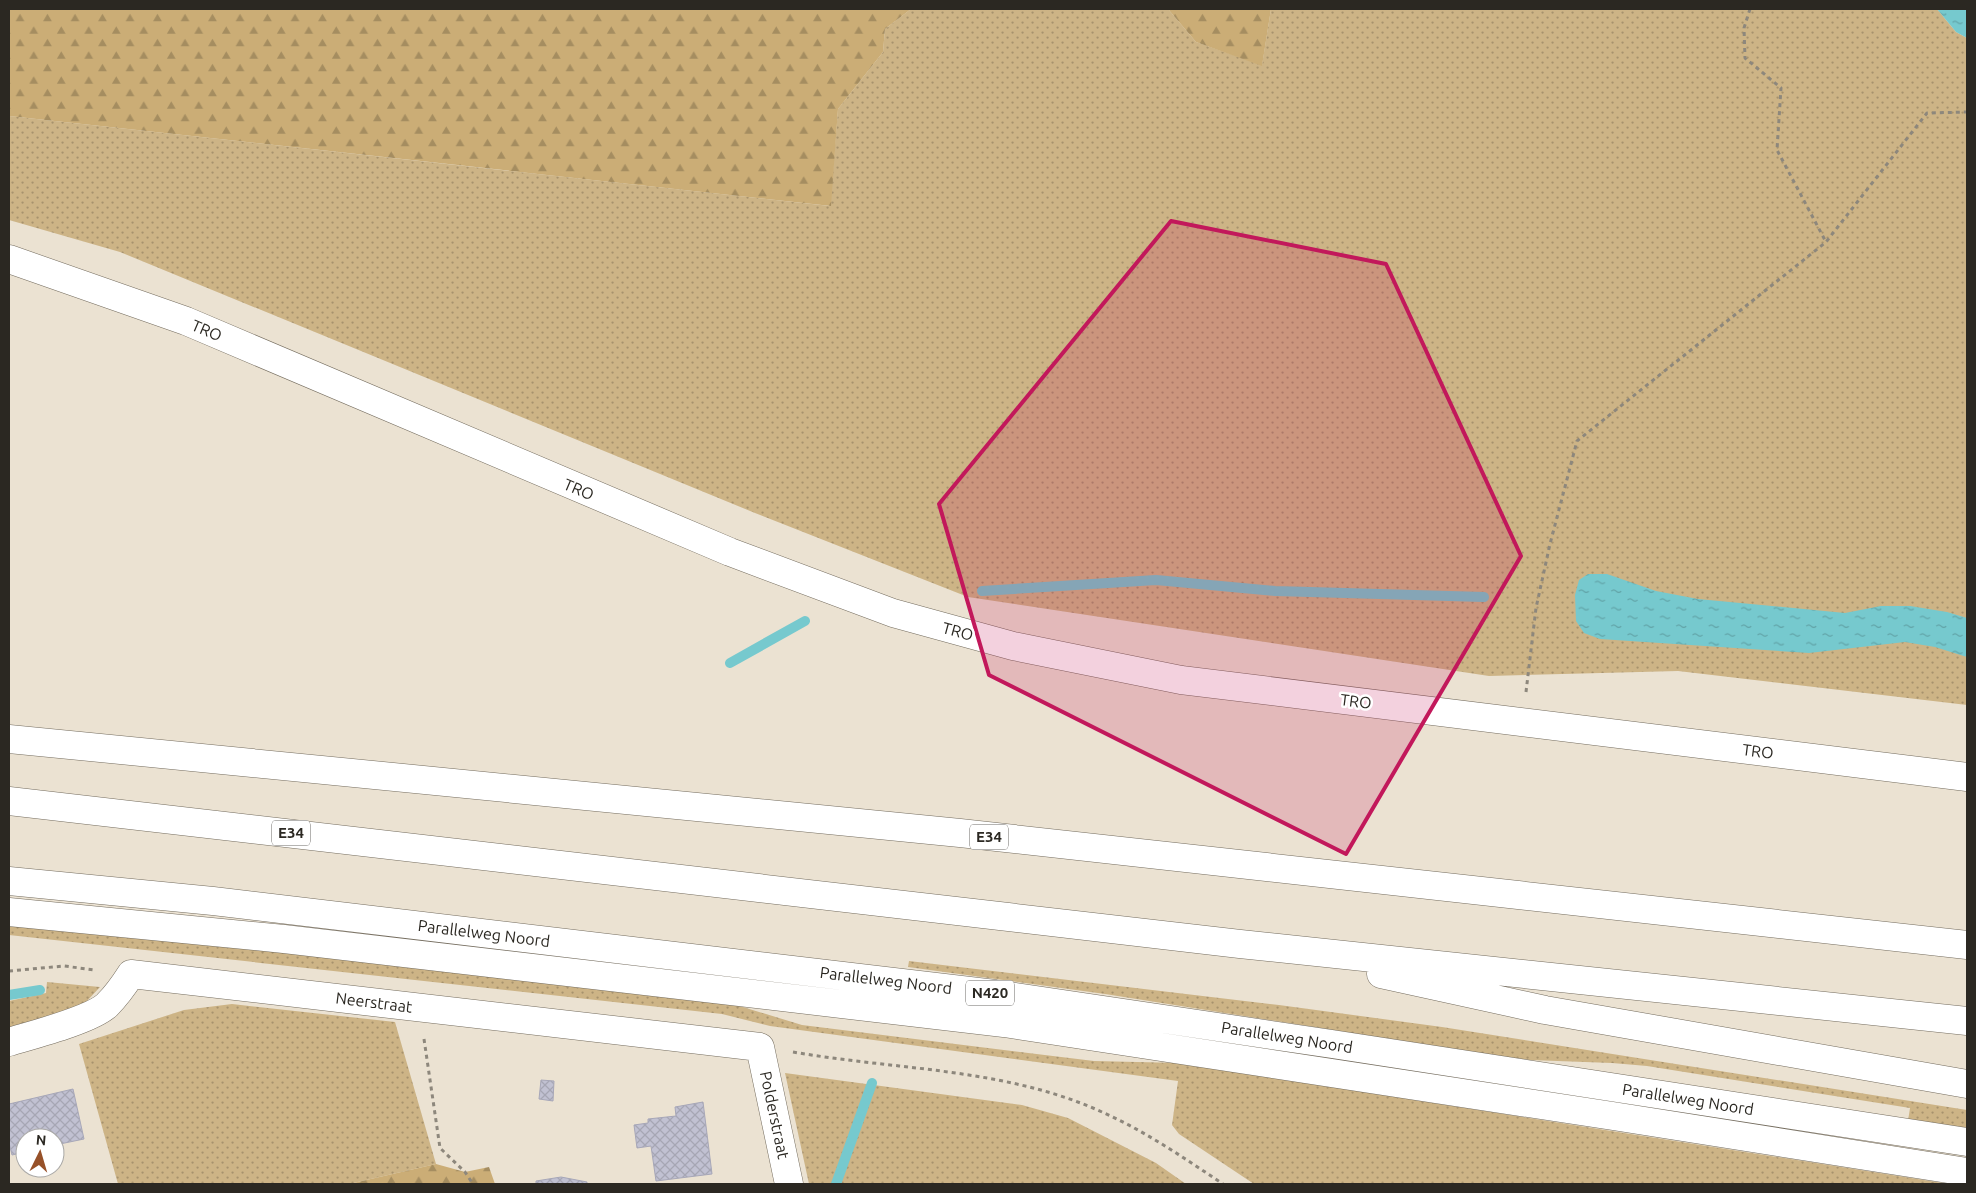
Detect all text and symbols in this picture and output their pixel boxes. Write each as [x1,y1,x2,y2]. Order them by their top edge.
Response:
street label: TRO [189,316,225,344]
street label: TRO [561,475,597,503]
street label: TRO [941,618,975,644]
street label: TRO [1339,690,1373,712]
street label: TRO [1741,740,1775,762]
road number: E34 [272,820,310,846]
road number: E34 [970,824,1008,850]
street label: Parallelweg Noord [417,916,551,950]
street label: Parallelweg Noord [819,963,953,997]
road number: N420 [966,980,1014,1006]
street label: Neerstraat [335,988,414,1016]
street label: Parallelweg Noord [1220,1018,1354,1056]
street label: Polderstraat [757,1069,793,1161]
street label: Parallelweg Noord [1621,1080,1755,1118]
north arrow [15,1128,65,1178]
text: N [35,1132,47,1148]

